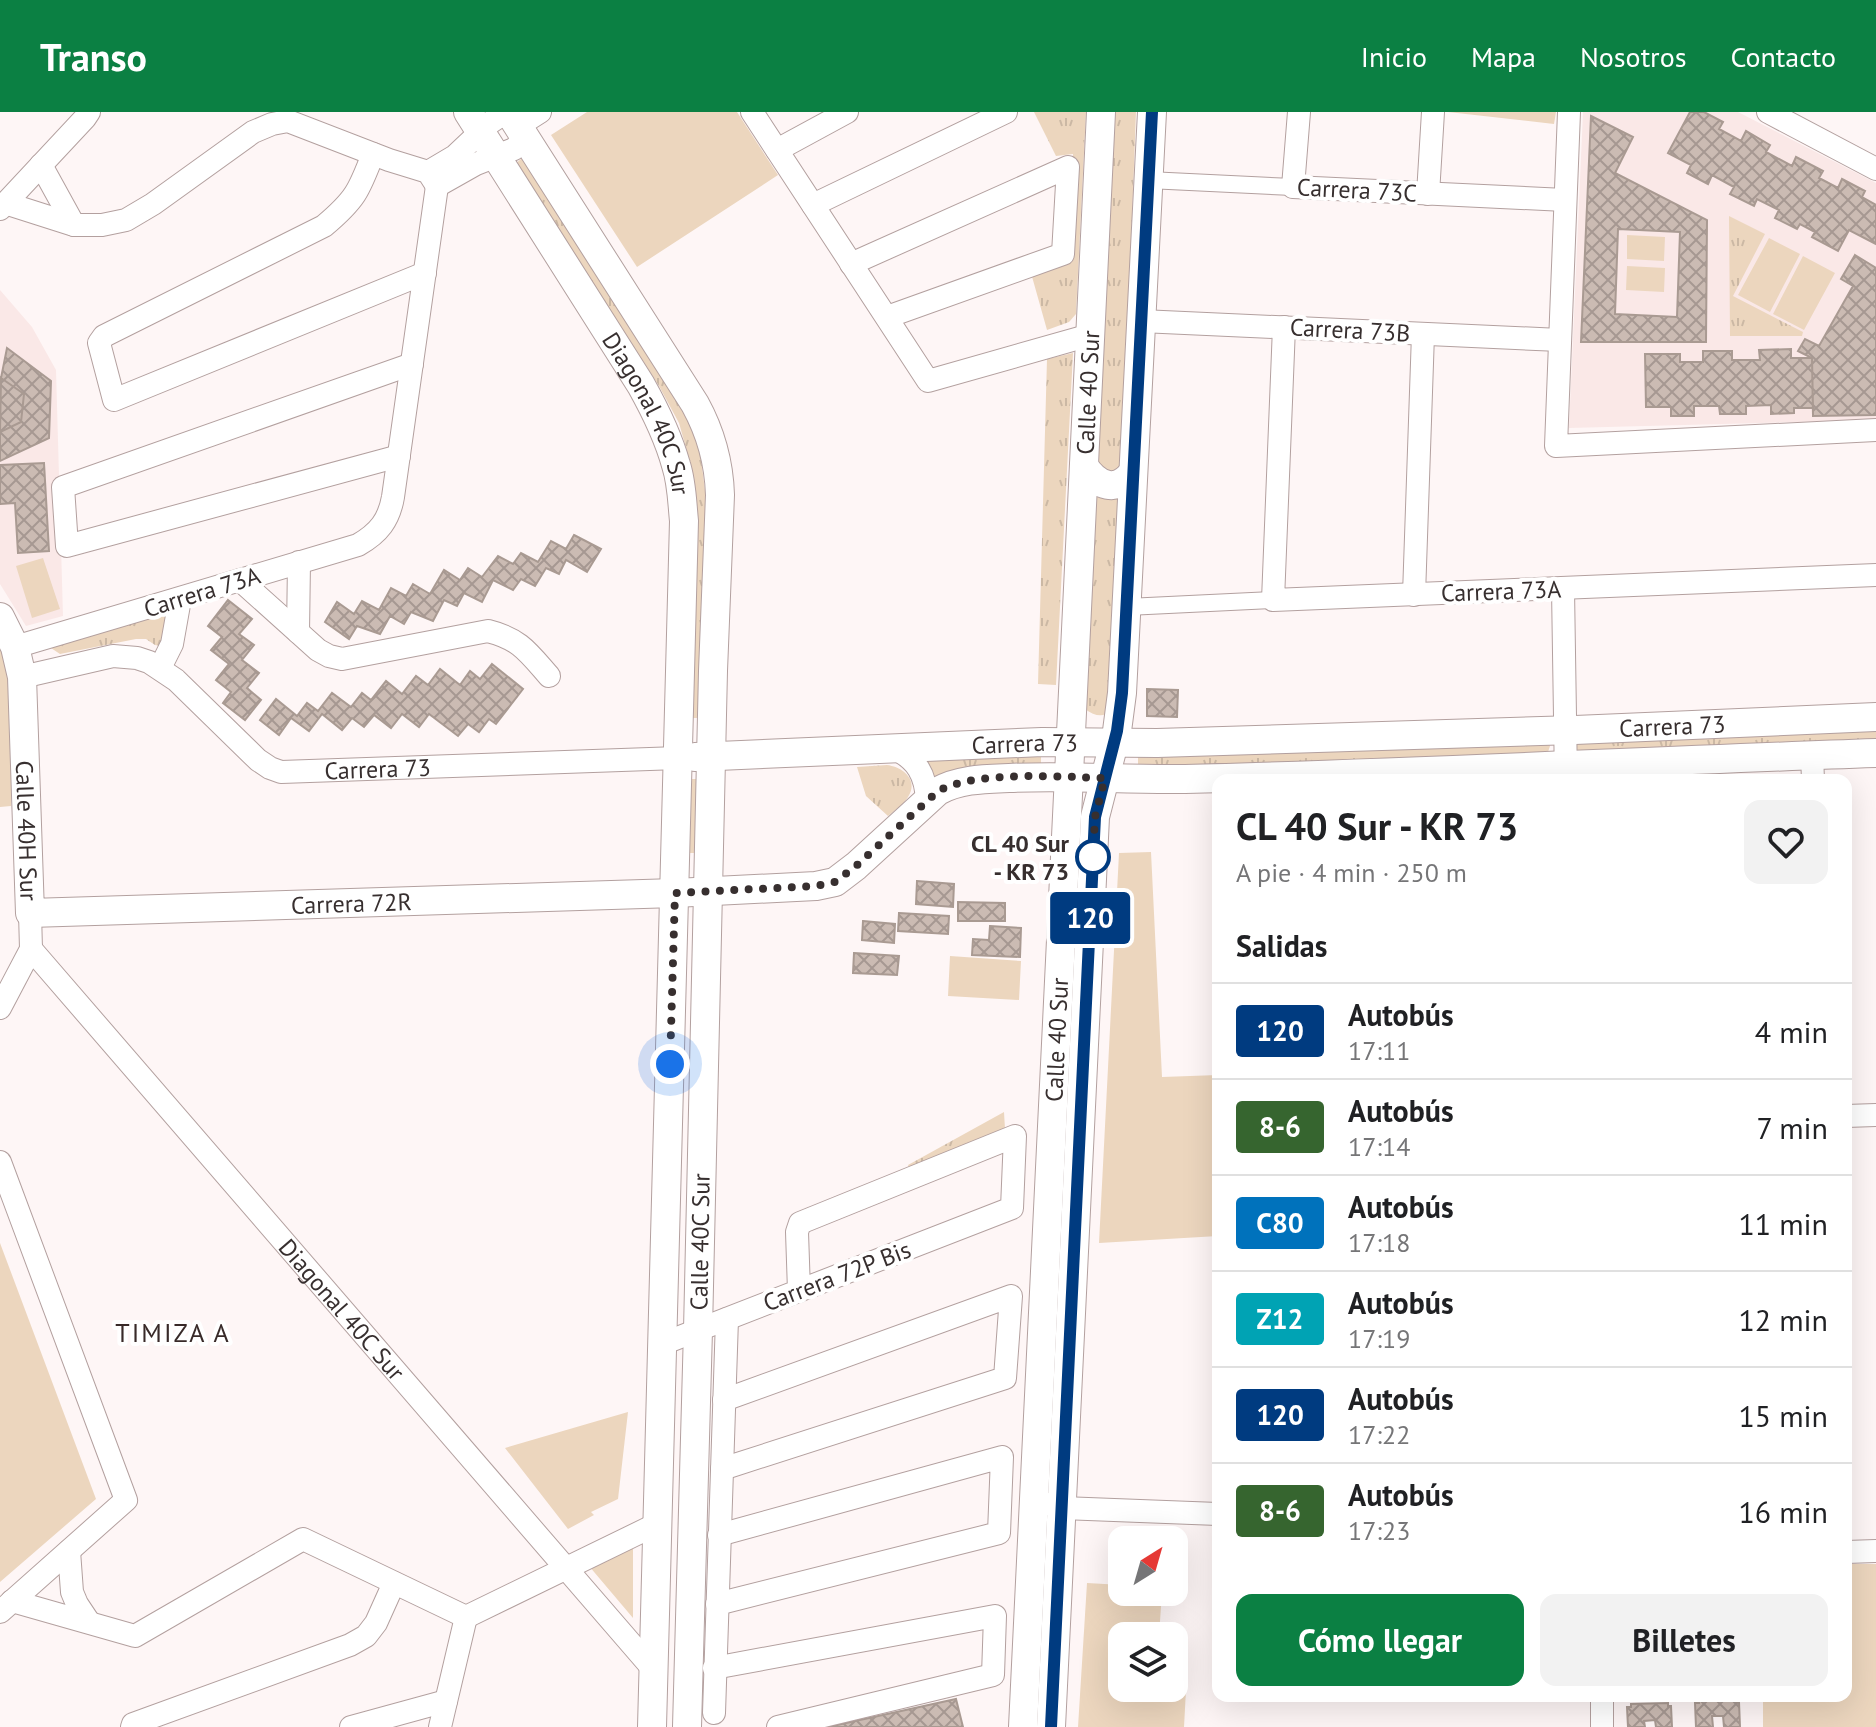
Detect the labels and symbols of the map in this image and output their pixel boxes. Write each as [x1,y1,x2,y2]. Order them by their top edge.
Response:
street label: Carrera 73C [1296,171,1418,209]
street label: Carrera 73B [1289,311,1411,349]
street label: Diagonal 40C Sur [596,326,697,496]
street label: Calle 40 Sur [1069,330,1106,455]
street label: Carrera 73A [140,560,264,624]
street label: Carrera 73A [1440,573,1562,609]
street label: Carrera 73 [1619,708,1726,744]
street label: Carrera 73 [971,726,1078,761]
street label: Carrera 73 [324,751,431,786]
street label: Calle 40H Sur [9,760,45,901]
place label: CL 40 Sur - KR 73 [971,828,1070,887]
marker: CL 40 Sur - KR 73 [1076,840,1110,874]
street label: Carrera 72R [291,886,412,920]
line badge: 120 [1044,892,1136,944]
street label: Calle 40 Sur [1038,977,1075,1103]
your location [650,1044,690,1084]
street label: Calle 40C Sur [683,1173,717,1311]
street label: Diagonal 40C Sur [272,1232,412,1387]
street label: Carrera 72P Bis [759,1234,915,1318]
district label: TIMIZA A [115,1316,231,1349]
north arrow [1108,1526,1188,1606]

